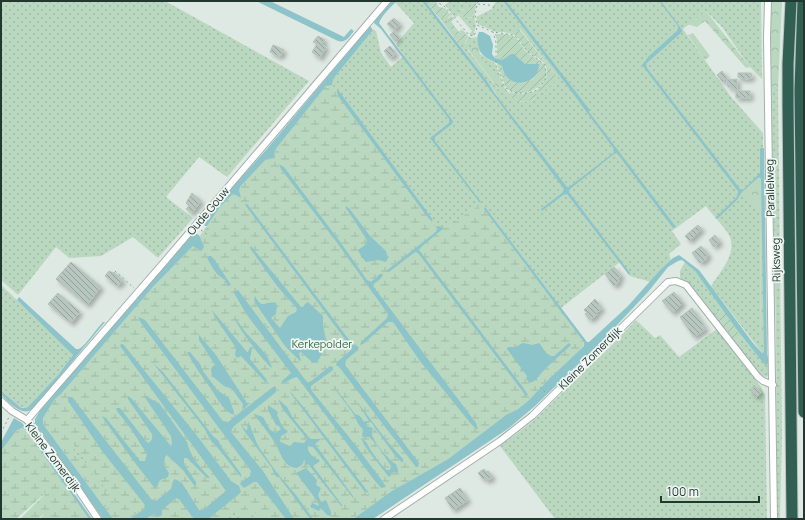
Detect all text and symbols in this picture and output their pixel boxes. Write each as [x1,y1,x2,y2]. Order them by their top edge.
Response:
street label: Parallelweg [761,159,778,217]
street label: Oude Gouw [183,183,233,238]
street label: Rijksweg [768,238,783,282]
street label: Kleine Zomerdijk [555,322,625,392]
park label: Kerkepolder [292,336,352,351]
street label: Kleine Zomerdijk [22,419,85,495]
scale bar [661,478,759,504]
text: 100 m [667,483,699,500]

